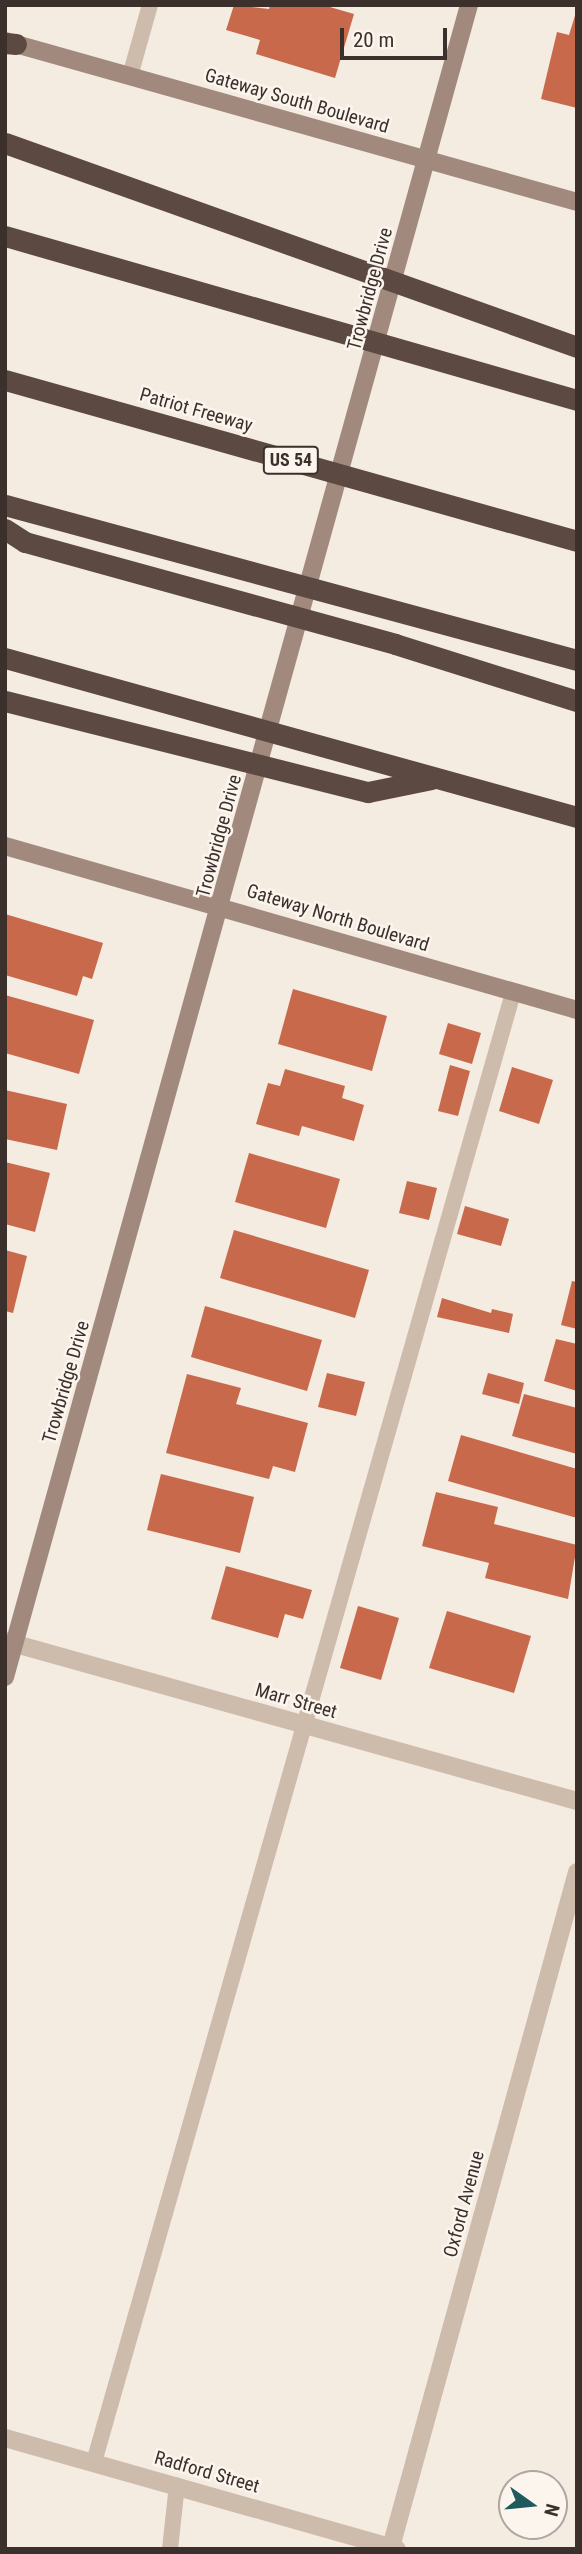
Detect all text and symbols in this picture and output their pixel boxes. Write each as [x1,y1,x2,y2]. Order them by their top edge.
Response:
scale bar [344,14,451,58]
text: 20 m [353,28,394,52]
street label: Gateway South Boulevard [202,64,392,138]
street label: Trowbridge Drive [343,225,397,353]
street label: Patriot Freeway [137,383,255,437]
road number: US 54 [261,446,321,474]
street label: Trowbridge Drive [192,772,246,900]
street label: Gateway North Boulevard [244,879,432,957]
street label: Trowbridge Drive [38,1318,94,1446]
street label: Marr Street [253,1678,339,1724]
street label: Oxford Avenue [439,2148,489,2260]
street label: Radford Street [152,2446,262,2498]
north arrow [498,2470,568,2540]
text: N [539,2501,564,2519]

